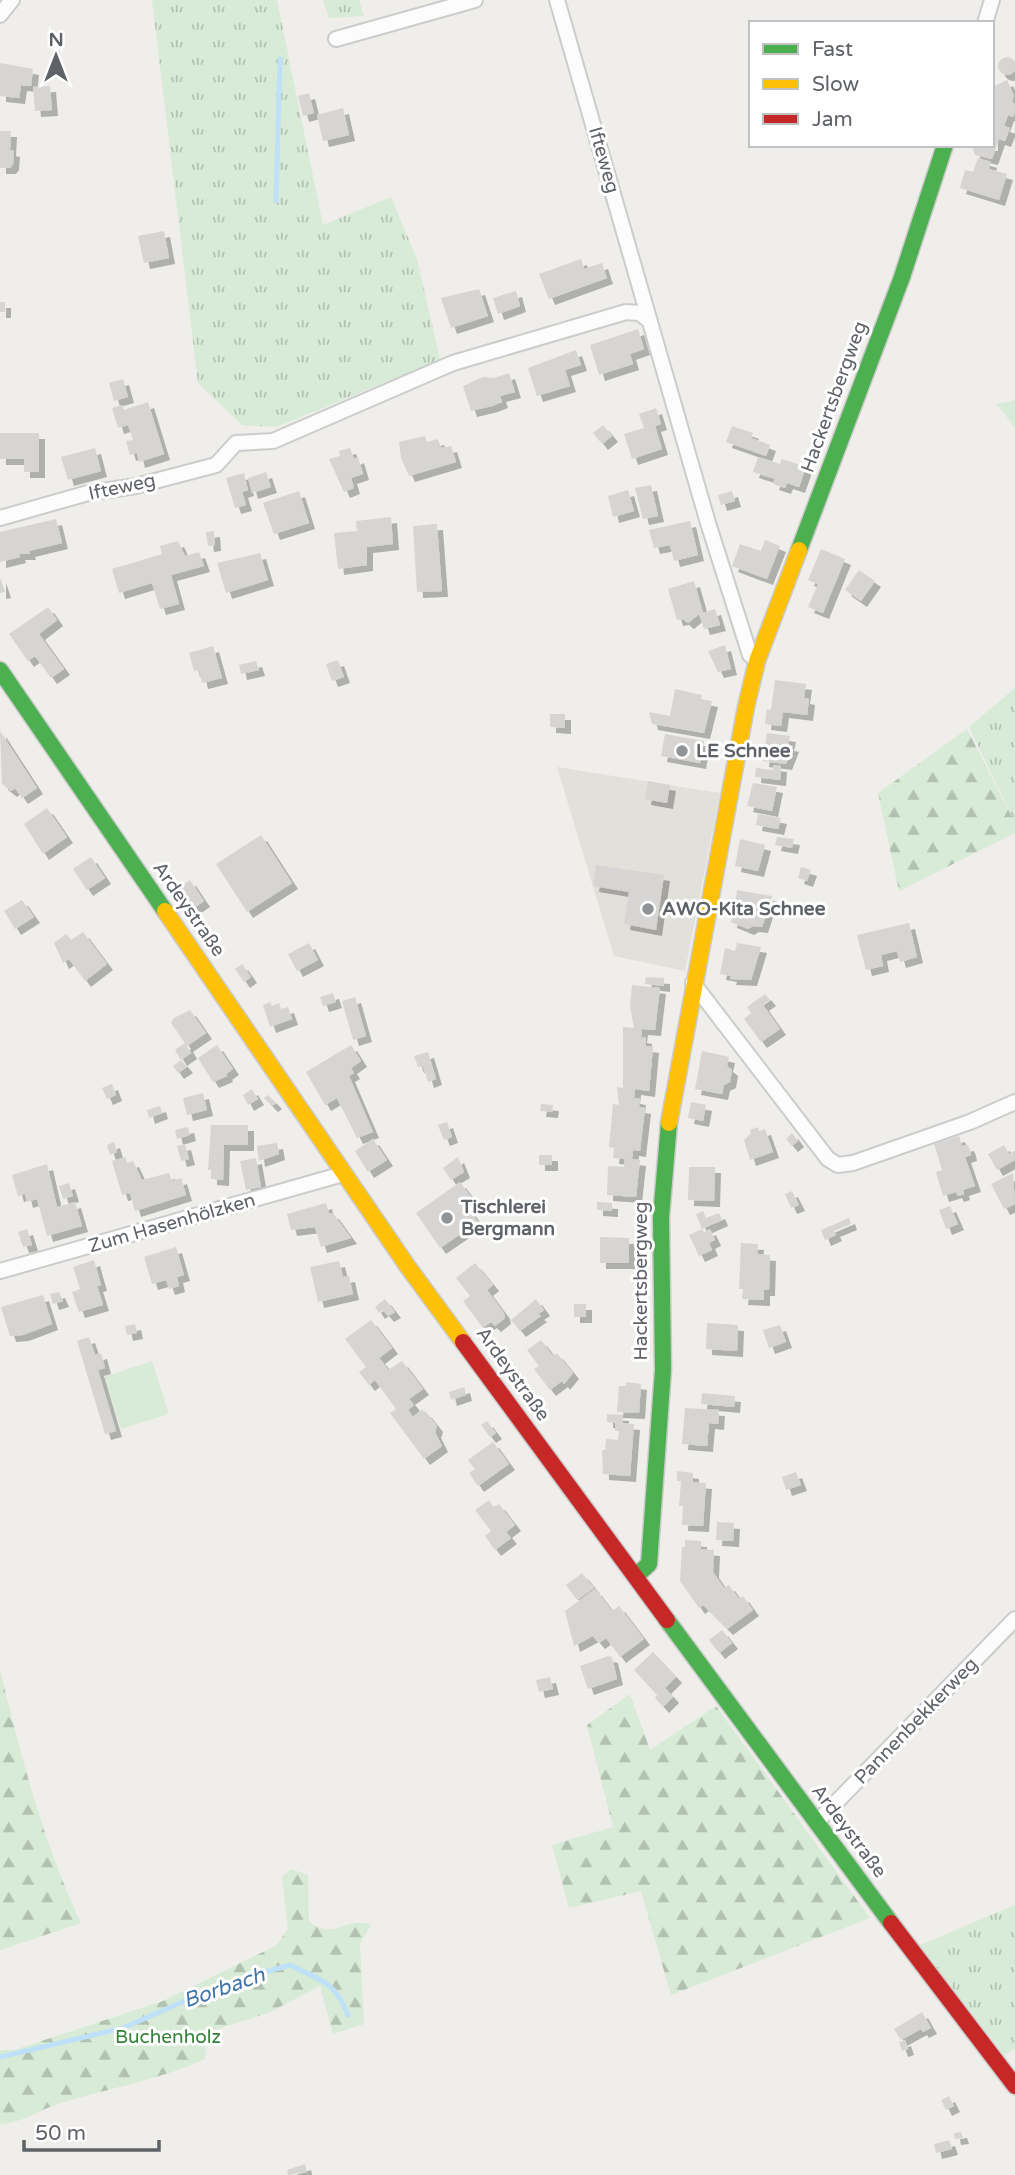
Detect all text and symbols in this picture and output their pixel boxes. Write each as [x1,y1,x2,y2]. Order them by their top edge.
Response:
north arrow [21,21,91,91]
legend [749,21,994,147]
text: N [48,29,64,51]
text: Fast [812,37,853,62]
text: Slow [812,72,860,97]
text: Jam [812,107,853,132]
street label: Ifteweg [584,124,624,196]
street label: Hackertsbergweg [796,318,872,476]
street label: Ifteweg [86,469,158,505]
place label: LE Schnee [696,740,791,762]
marker: LE Schnee [674,743,690,759]
street label: Ardeystraße [148,857,230,961]
place label: AWO-Kita Schnee [662,898,826,920]
marker: AWO-Kita Schnee [640,901,656,917]
street label: Zum Hasenhölzken [86,1189,258,1257]
place label: Tischlerei Bergmann [460,1196,555,1241]
street label: Hackertsbergweg [630,1201,652,1361]
marker: Tischlerei Bergmann [439,1210,455,1226]
street label: Ardeystraße [472,1323,554,1425]
street label: Pannenbekkerweg [850,1653,982,1789]
street label: Ardeystraße [807,1780,891,1882]
water label: Borbach [180,1962,269,2014]
park label: Buchenholz [115,2026,221,2048]
scale bar [24,2108,159,2152]
text: 50 m [35,2121,86,2146]

